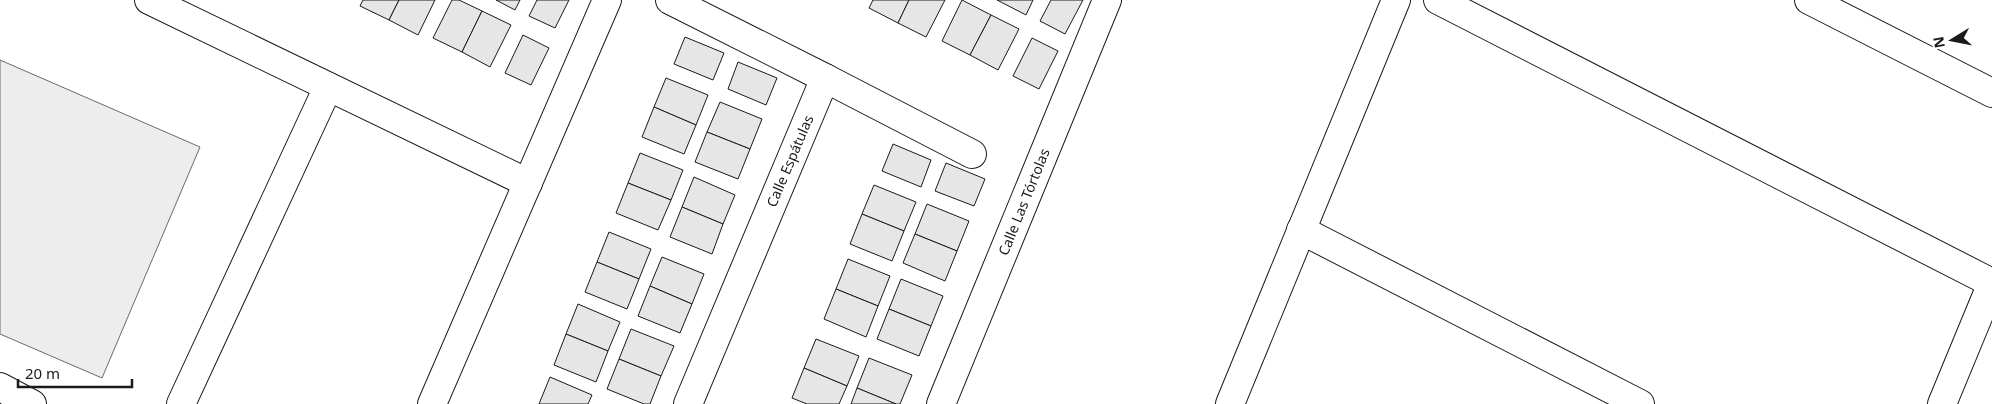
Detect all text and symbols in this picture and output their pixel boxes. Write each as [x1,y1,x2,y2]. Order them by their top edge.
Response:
north arrow [1927,15,1977,65]
text: N [1928,35,1949,50]
street label: Calle Espátulas [762,112,818,210]
street label: Calle Las Tórtolas [993,145,1054,258]
scale bar [18,356,131,388]
text: 20 m [25,363,60,383]

